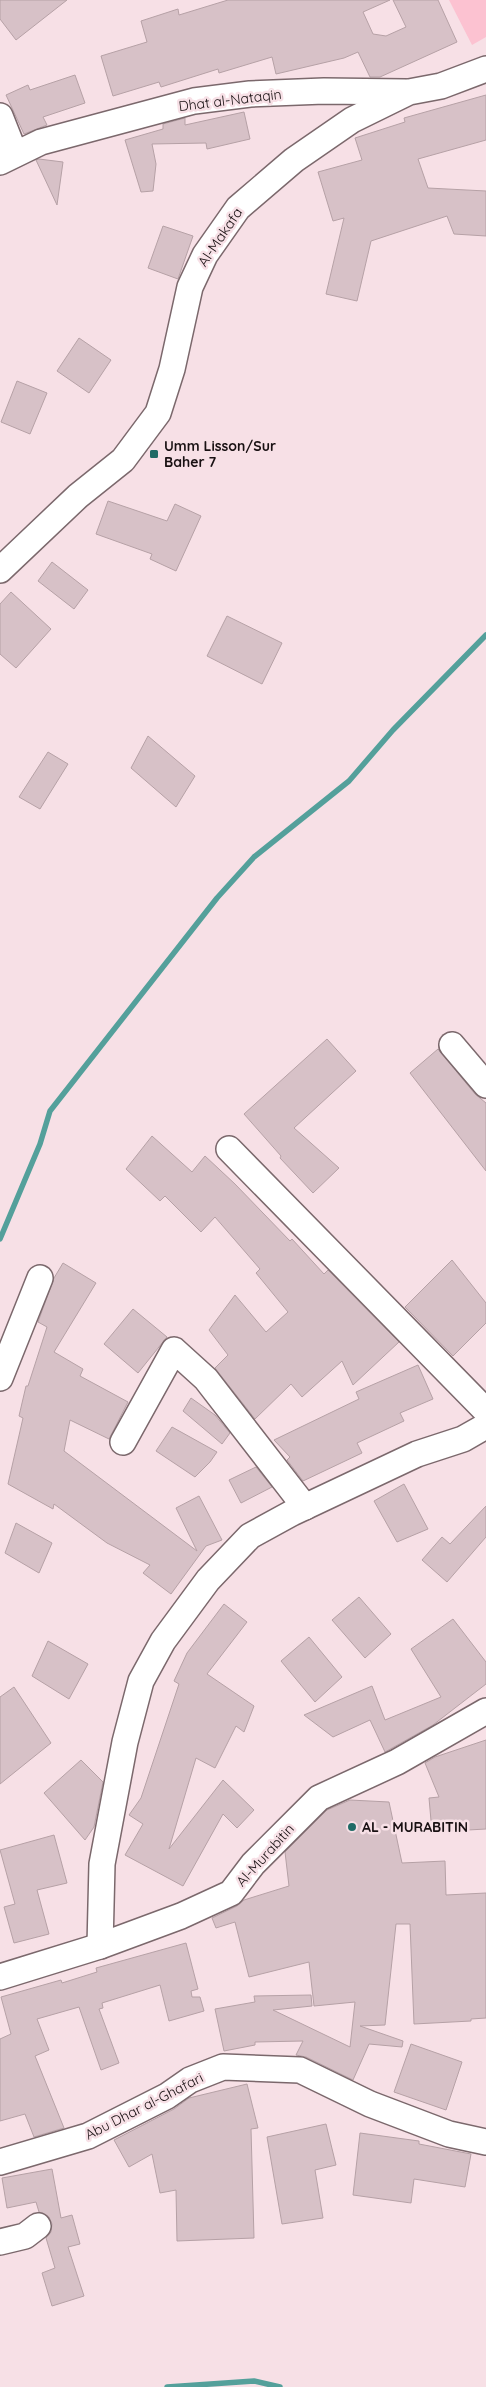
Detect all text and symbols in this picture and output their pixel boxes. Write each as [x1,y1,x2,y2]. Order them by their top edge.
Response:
street label: Dhat al-Nataqin [177,85,283,115]
street label: Al-Makafa [194,204,246,270]
place label: Umm Lisson/Sur Baher 7 [164,437,276,471]
marker: Umm Lisson/Sur Baher 7 [148,448,160,460]
place label: AL - MURABITIN [362,1818,468,1836]
street label: Al-Murabitin [232,1820,298,1890]
marker: AL - MURABITIN [346,1821,358,1833]
street label: Abu Dhar al-Ghafari [82,2068,206,2144]

